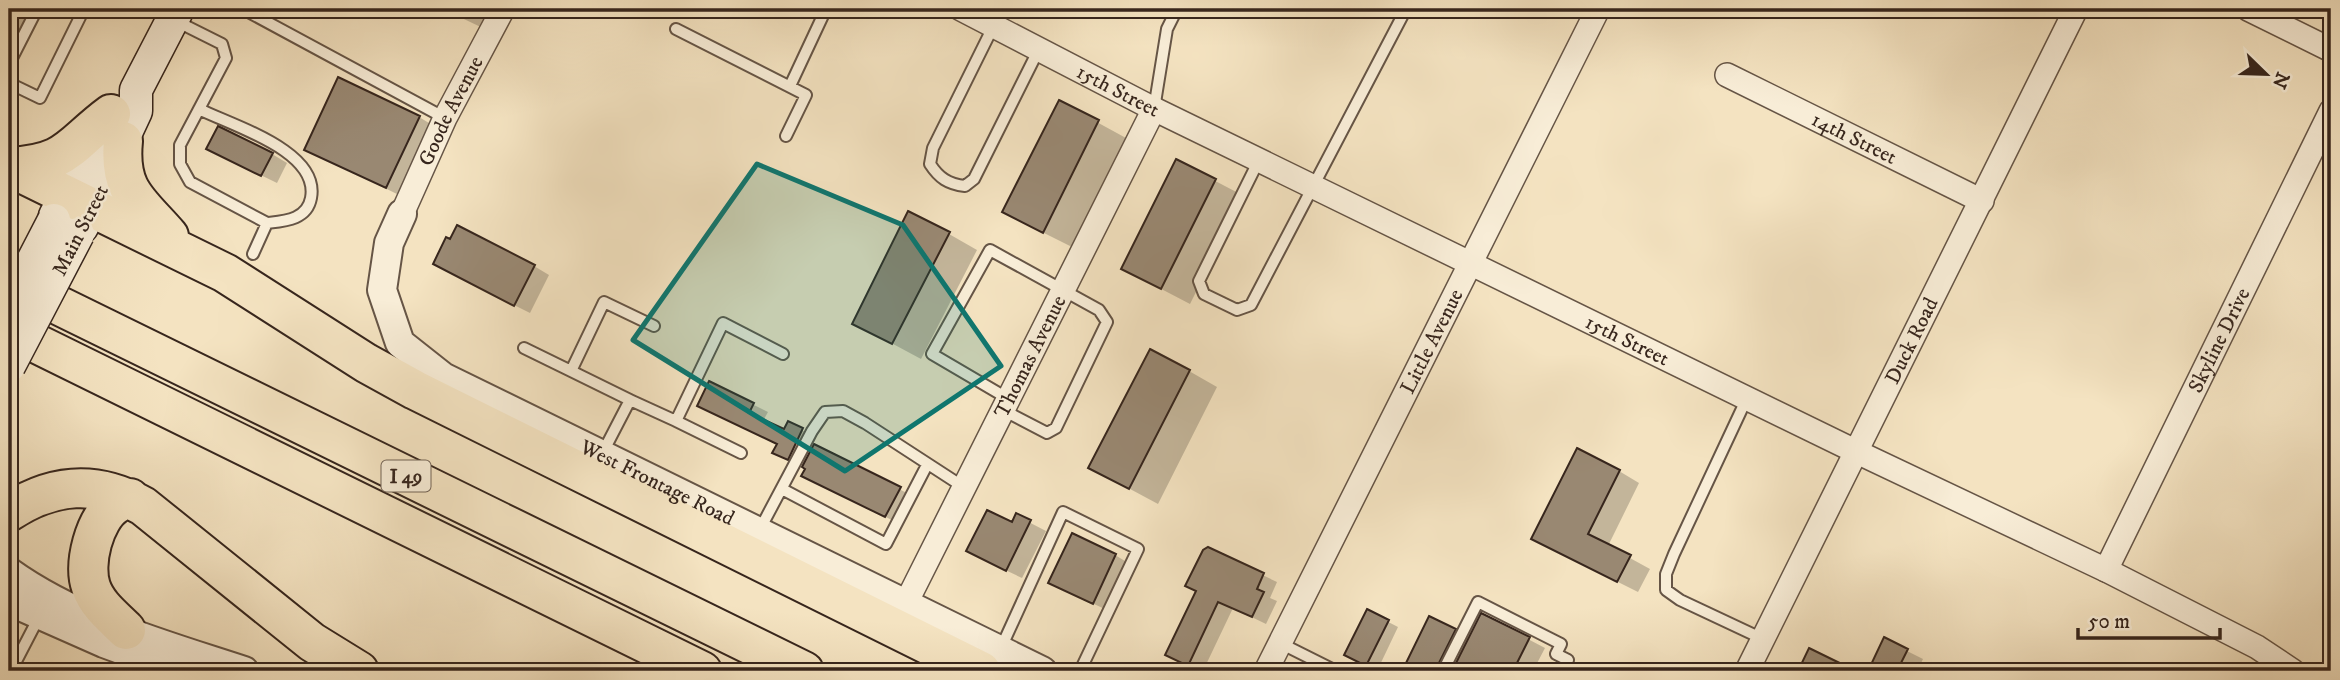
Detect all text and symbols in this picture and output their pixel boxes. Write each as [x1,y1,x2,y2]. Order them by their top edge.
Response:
north arrow [2232,38,2302,108]
street label: Goode Avenue [413,52,490,170]
street label: 15th Street [1072,59,1164,124]
text: N [2266,68,2294,92]
street label: 14th Street [1807,107,1901,171]
street label: Main Street [47,180,115,280]
street label: Skyline Drive [2183,284,2256,397]
street label: Little Avenue [1395,285,1470,398]
street label: Thomas Avenue [989,291,1073,422]
street label: Duck Road [1880,293,1945,389]
street label: 15th Street [1581,309,1673,372]
street label: West Frontage Road [575,434,739,532]
road number: I 49 [382,461,430,491]
scale bar [2078,596,2219,640]
text: 50 m [2088,609,2130,635]

